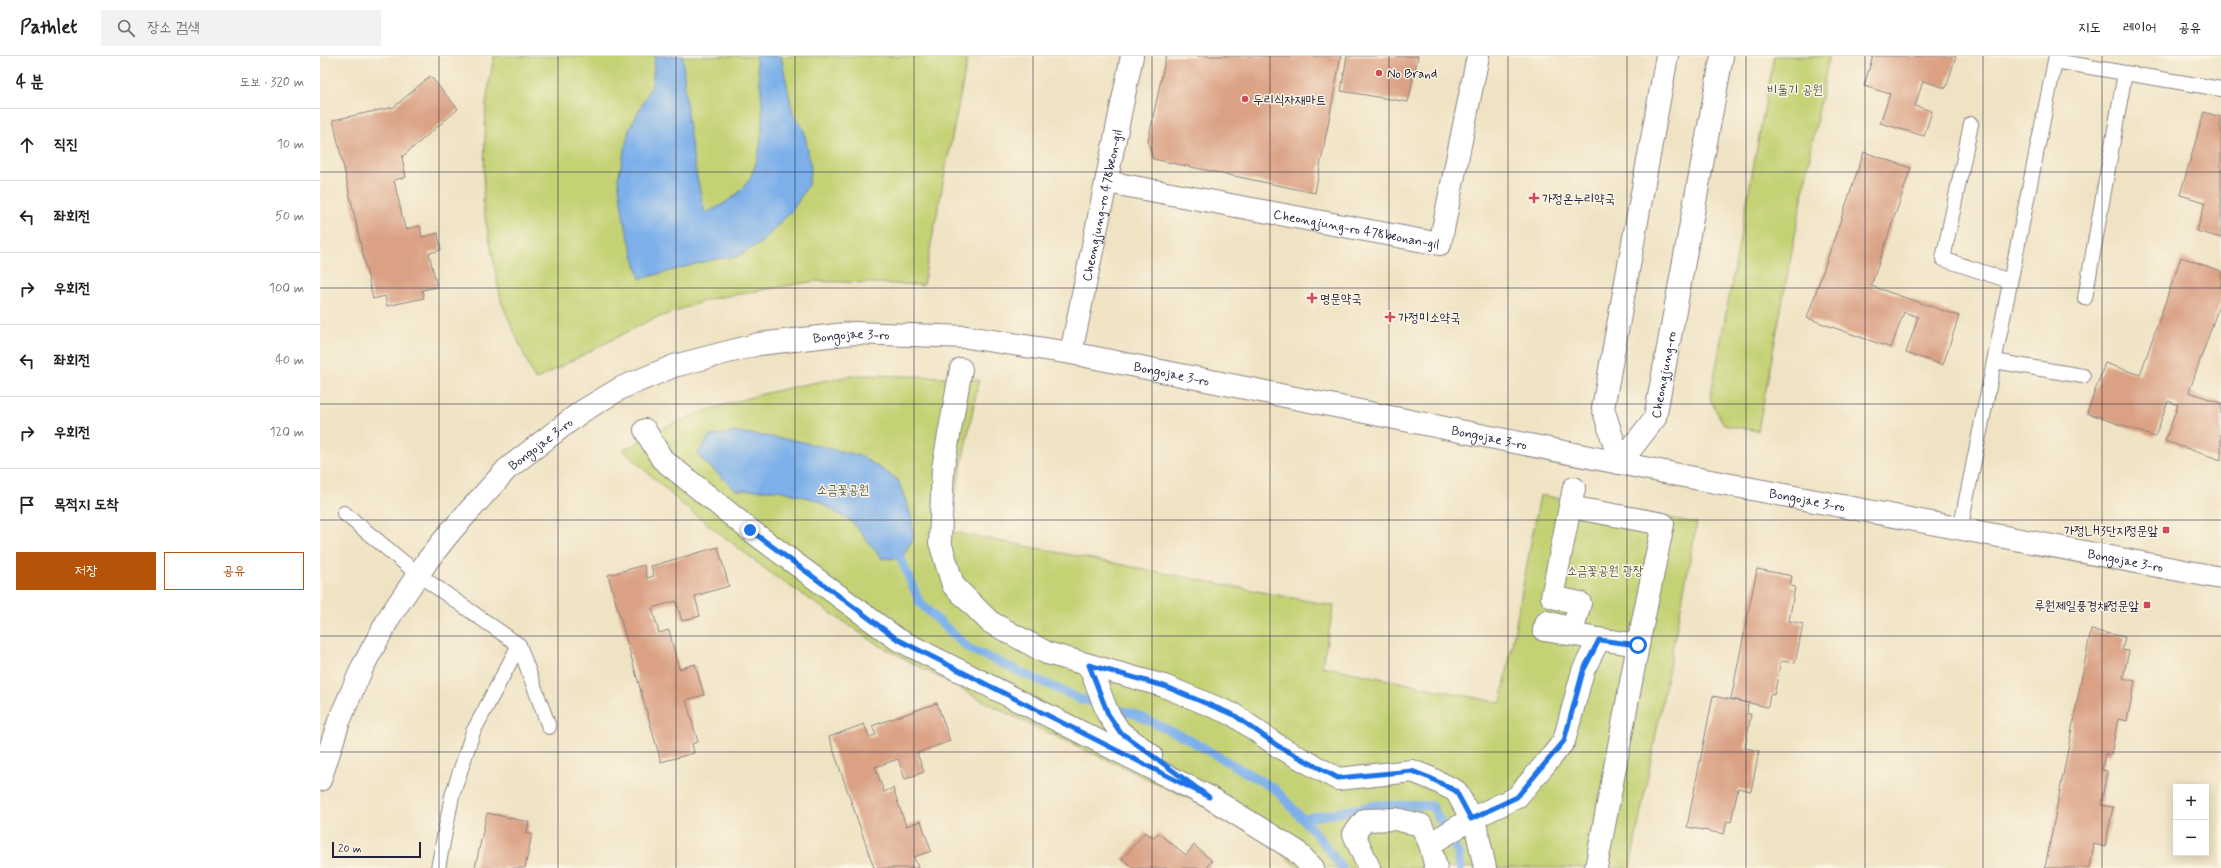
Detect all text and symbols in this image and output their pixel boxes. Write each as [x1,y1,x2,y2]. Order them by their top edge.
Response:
search box [101,10,381,46]
text: Pathlet [20,15,77,40]
icon: search [115,17,137,39]
text: 장소 검색 [147,18,200,38]
text: 지도 [2078,19,2101,37]
text: 레이어 [2123,19,2156,37]
text: 공유 [2178,19,2201,37]
place label: No Brand [1387,66,1437,83]
marker: No Brand [1374,68,1384,78]
text: 4 분 [16,71,44,93]
text: 도보 · 320 m [240,74,304,91]
park label: 비둘기 공원 [1767,82,1823,99]
place label: 두리식자재마트 [1253,92,1326,109]
marker: 두리식자재마트 [1240,94,1250,104]
street label: Cheongjung-ro 478beon-gil [1079,128,1127,283]
icon: ahead [16,134,38,156]
text: 직진 [54,135,78,155]
text: 10 m [277,136,304,153]
place label: 가정온누리약국 [1542,191,1615,208]
marker: 가정온누리약국 [1529,193,1539,203]
icon: left [16,206,38,228]
street label: Cheongjung-ro 478beonan-gil [1272,206,1441,254]
text: 좌회전 [54,207,90,227]
text: 50 m [275,208,304,225]
icon: right [16,278,38,300]
text: 우회전 [54,279,90,299]
text: 100 m [269,280,304,297]
place label: 명문약국 [1320,291,1362,308]
marker: 명문약국 [1307,293,1317,303]
place label: 가정미소약국 [1398,310,1461,327]
marker: 가정미소약국 [1385,312,1395,322]
street label: Bongojae 3-ro [812,326,890,348]
street label: Cheongjung-ro [1648,330,1681,420]
icon: left [16,350,38,372]
text: 좌회전 [54,351,90,371]
text: 40 m [275,352,304,369]
street label: Bongojae 3-ro [1132,359,1211,391]
street label: Bongojae 3-ro [505,414,577,475]
icon: right [16,422,38,444]
text: 우회전 [54,423,90,443]
street label: Bongojae 3-ro [1450,423,1529,454]
text: 120 m [270,424,304,441]
park label: 소금꽃공원 [817,482,869,499]
street label: Bongojae 3-ro [1768,485,1846,516]
icon: arrive [16,494,38,516]
text: 목적지 도착 [54,495,118,515]
route end [741,521,759,539]
place label: 가정LH3단지정문앞 [2064,523,2159,540]
marker: 가정LH3단지정문앞 [2161,525,2171,535]
street label: Bongojae 3-ro [2086,546,2165,577]
button: 저장 [16,552,156,590]
button: 공유 [164,552,304,590]
park label: 소금꽃공원 광장 [1567,563,1643,580]
place label: 루원제일풍경채정문앞 [2034,598,2140,615]
marker: 루원제일풍경채정문앞 [2142,600,2152,610]
route start [1629,636,1647,654]
map controls [2173,784,2209,856]
button: + [2173,784,2209,820]
button: − [2173,820,2209,856]
scale bar [332,840,421,859]
text: 20 m [338,842,361,856]

